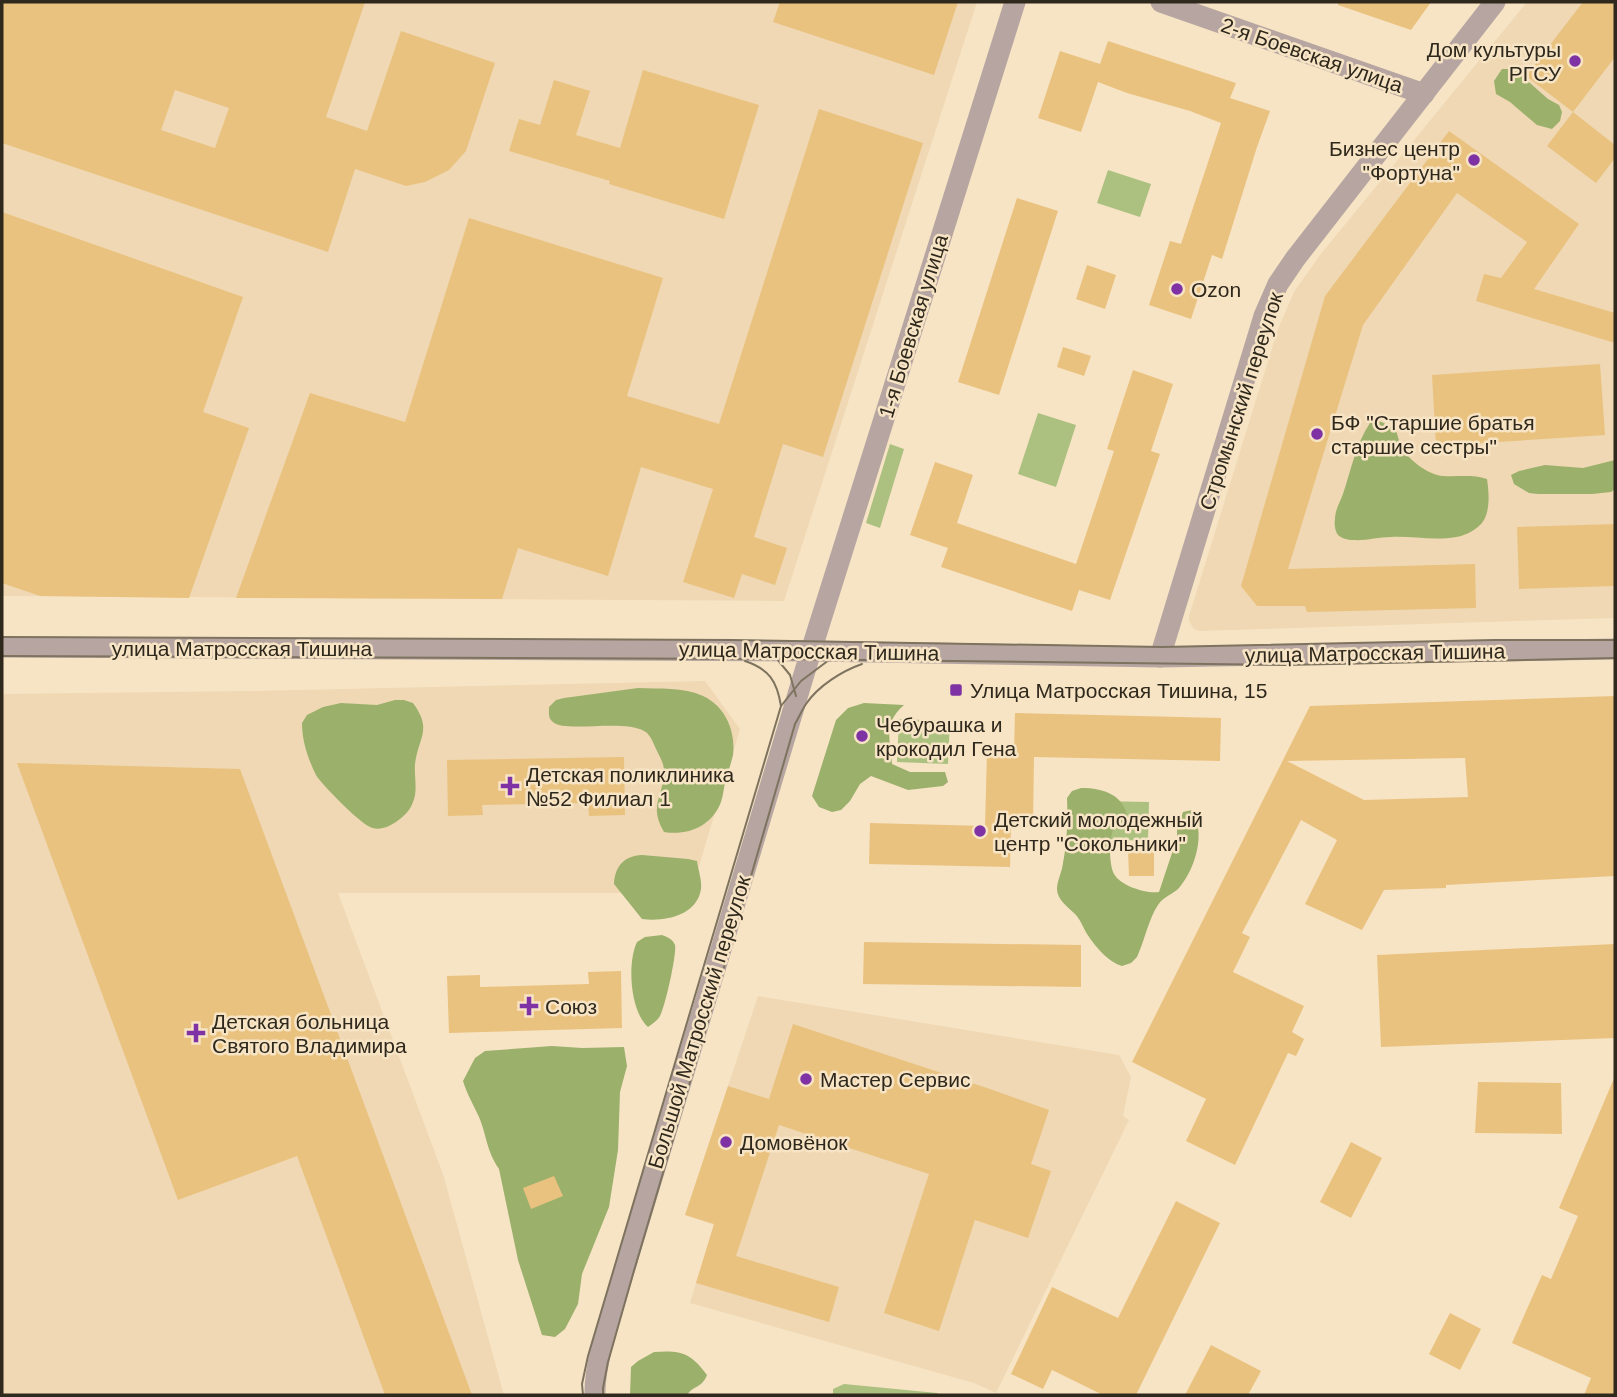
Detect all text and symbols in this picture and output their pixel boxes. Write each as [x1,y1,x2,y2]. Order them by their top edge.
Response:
street label: 2-я Боевская улица [1218,13,1406,97]
place label: Дом культуры РГСУ [1427,38,1562,85]
marker: Дом культуры РГСУ [1567,53,1583,69]
place label: Бизнес центр "Фортуна" [1329,137,1460,184]
marker: Бизнес центр "Фортуна" [1466,152,1482,168]
street label: 1-я Боевская улица [874,231,952,421]
place label: Ozon [1191,278,1241,301]
marker: Ozon [1169,281,1185,297]
street label: Стромынский переулок [1195,288,1287,513]
place label: БФ "Старшие братья старшие сестры" [1331,411,1535,458]
marker: БФ "Старшие братья старшие сестры" [1309,426,1325,442]
street label: улица Матросская Тишина [112,637,373,660]
street label: улица Матросская Тишина [679,637,940,665]
street label: улица Матросская Тишина [1245,639,1506,667]
place label: Улица Матросская Тишина, 15 [970,679,1267,702]
marker: Улица Матросская Тишина, 15 [948,682,964,698]
place label: Чебурашка и крокодил Гена [876,713,1017,760]
marker: Чебурашка и крокодил Гена [854,728,870,744]
place label: Детская поликлиника №52 Филиал 1 [526,763,735,810]
marker: Детская поликлиника №52 Филиал 1 [500,776,520,796]
place label: Детский молодежный центр "Сокольники" [994,808,1203,855]
marker: Детский молодежный центр "Сокольники" [972,823,988,839]
street label: Большой Матросский переулок [643,872,755,1171]
place label: Союз [545,995,597,1018]
marker: Союз [519,996,539,1016]
place label: Детская больница Святого Владимира [212,1010,407,1057]
marker: Детская больница Святого Владимира [186,1023,206,1043]
place label: Мастер Сервис [820,1068,970,1091]
marker: Мастер Сервис [798,1071,814,1087]
place label: Домовёнок [740,1131,848,1154]
marker: Домовёнок [718,1134,734,1150]

